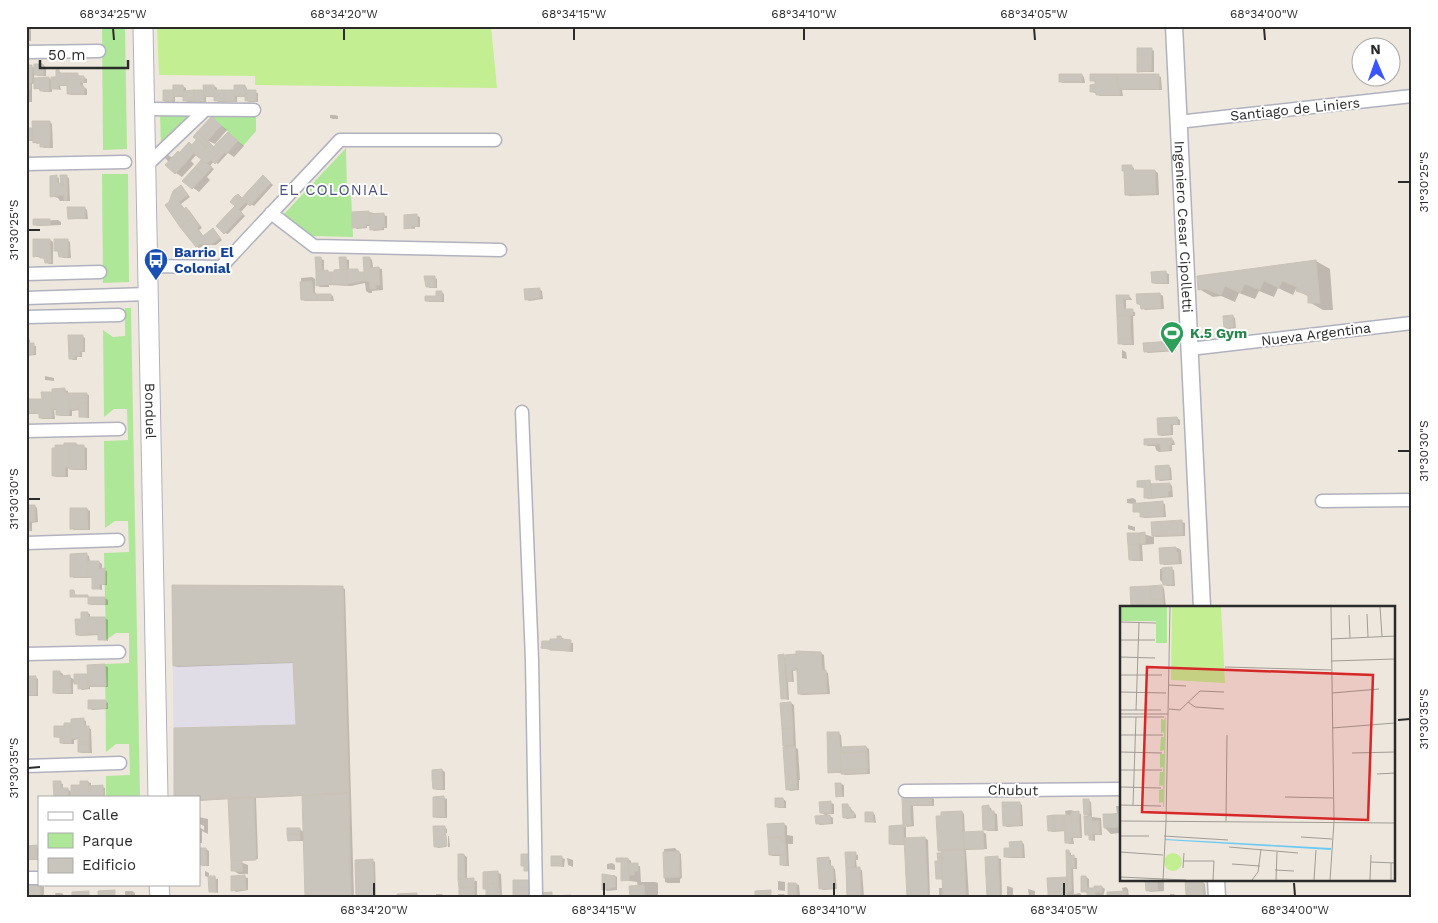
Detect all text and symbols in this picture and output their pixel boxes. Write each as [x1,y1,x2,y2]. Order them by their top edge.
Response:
text: 68°34'25"W [79,7,147,21]
text: 68°34'20"W [310,7,378,21]
text: 68°34'15"W [542,7,607,21]
text: 68°34'10"W [771,7,837,21]
text: 68°34'05"W [1000,7,1068,21]
text: 68°34'00"W [1230,7,1298,21]
scale bar [40,38,128,70]
north arrow [1350,38,1400,88]
text: N [1370,41,1381,57]
text: 50 m [48,46,85,64]
street label: Santiago de Liniers [1229,94,1361,124]
street label: Ingeniero Cesar Cipolletti [1172,140,1196,313]
text: 31°30'25"S [1417,152,1431,212]
district label: EL COLONIAL [279,181,389,199]
text: 31°30'25"S [7,200,21,260]
place label: Barrio El Colonial [174,244,234,276]
bus stop icon: Barrio El Colonial [143,247,169,281]
street label: Nueva Argentina [1260,319,1372,349]
sports icon: K.5 Gym [1159,320,1185,354]
place label: K.5 Gym [1190,325,1247,341]
street label: Bonduel [142,383,159,440]
text: 31°30'30"S [1417,420,1431,482]
text: 31°30'30"S [7,468,21,530]
inset map [1120,606,1396,880]
text: 31°30'35"S [1417,689,1431,749]
text: 31°30'35"S [7,738,21,798]
street label: Chubut [988,782,1038,798]
legend [38,796,200,886]
text: Calle [82,806,119,824]
text: Parque [82,832,133,850]
text: Edificio [82,856,136,874]
text: 68°34'20"W [340,903,408,917]
text: 68°34'15"W [572,903,637,917]
text: 68°34'10"W [801,903,867,917]
text: 68°34'05"W [1030,903,1098,917]
text: 68°34'00"W [1261,903,1329,917]

